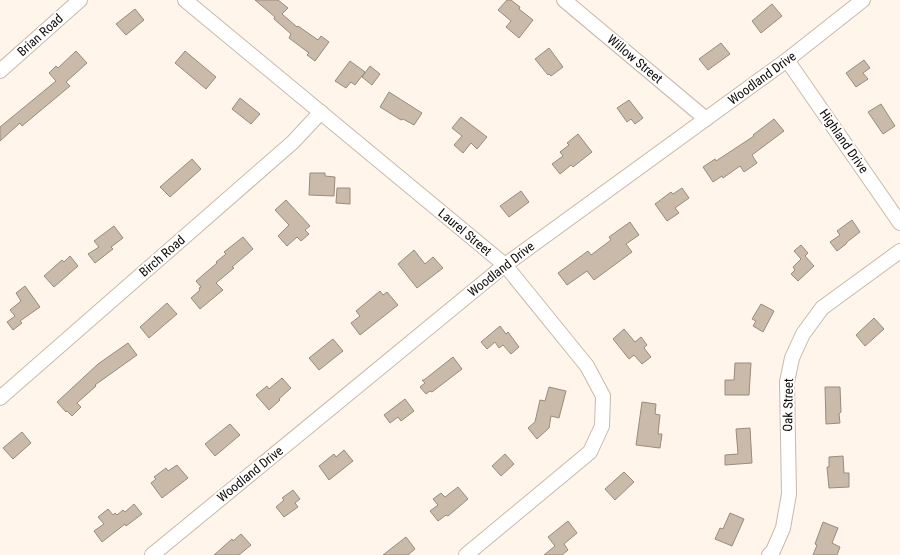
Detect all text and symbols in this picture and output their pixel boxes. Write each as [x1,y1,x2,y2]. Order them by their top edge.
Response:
street label: Brian Road [14,11,66,59]
street label: Willow Street [604,32,666,86]
street label: Woodland Drive [725,48,799,108]
street label: Highland Drive [816,106,872,176]
street label: Laurel Street [435,205,495,259]
street label: Birch Road [136,232,188,280]
street label: Woodland Drive [465,238,537,300]
street label: Oak Street [780,378,796,432]
street label: Woodland Drive [214,443,286,505]

